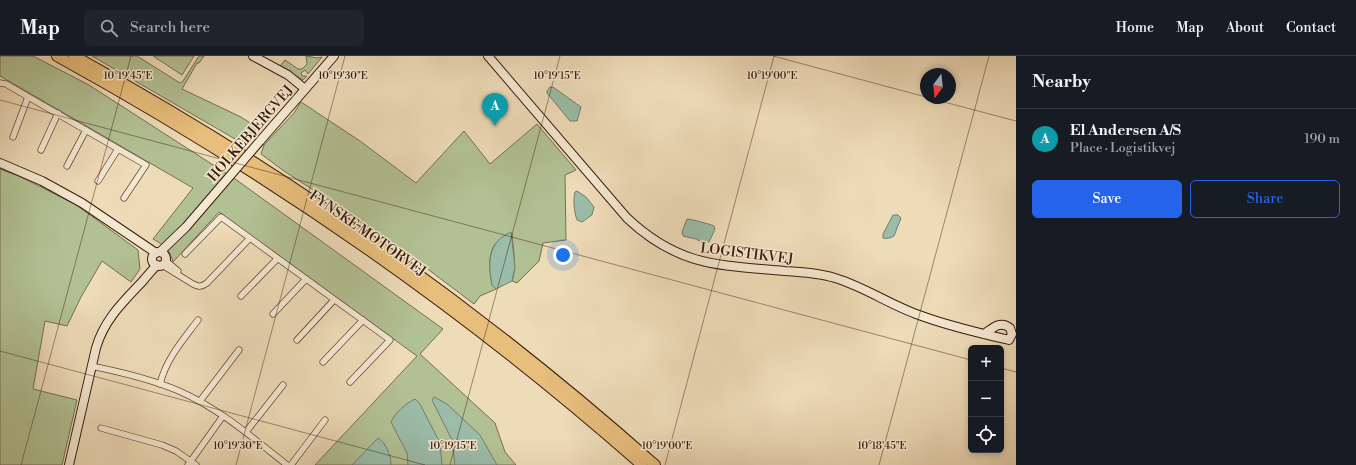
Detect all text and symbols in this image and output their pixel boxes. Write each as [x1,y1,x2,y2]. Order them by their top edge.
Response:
search box [84,10,364,46]
text: Map [20,16,60,40]
icon: search [98,17,120,39]
text: Search here [130,18,210,37]
text: Home [1116,19,1154,37]
text: Map [1176,19,1204,37]
text: About [1226,19,1264,37]
text: Contact [1286,19,1336,37]
north arrow [920,68,956,104]
text: 10°19'45"E [104,70,152,82]
text: 10°19'30"E [318,70,368,82]
text: 10°19'15"E [533,70,581,82]
text: 10°19'00"E [747,70,797,82]
text: Nearby [1032,71,1091,93]
street label: HOLKEBJERGVEJ [204,82,298,186]
pin: A [482,93,508,126]
text: El Andersen A/S [1070,121,1181,140]
text: A [1040,131,1050,147]
text: 190 m [1304,131,1340,147]
text: Place · Logistikvej [1070,140,1176,156]
button: Save [1032,180,1182,218]
button: Share [1190,180,1340,218]
street label: FYNSKE MOTORVEJ [305,187,429,281]
street label: LOGISTIKVEJ [699,239,795,269]
your location [553,245,573,265]
map controls [968,345,1004,453]
button: + [968,345,1004,381]
button: − [968,381,1004,417]
button: locate [968,417,1004,453]
text: 10°19'30"E [213,440,263,452]
text: 10°19'15"E [429,440,477,452]
text: 10°19'00"E [642,440,692,452]
text: 10°18'45"E [857,440,907,452]

